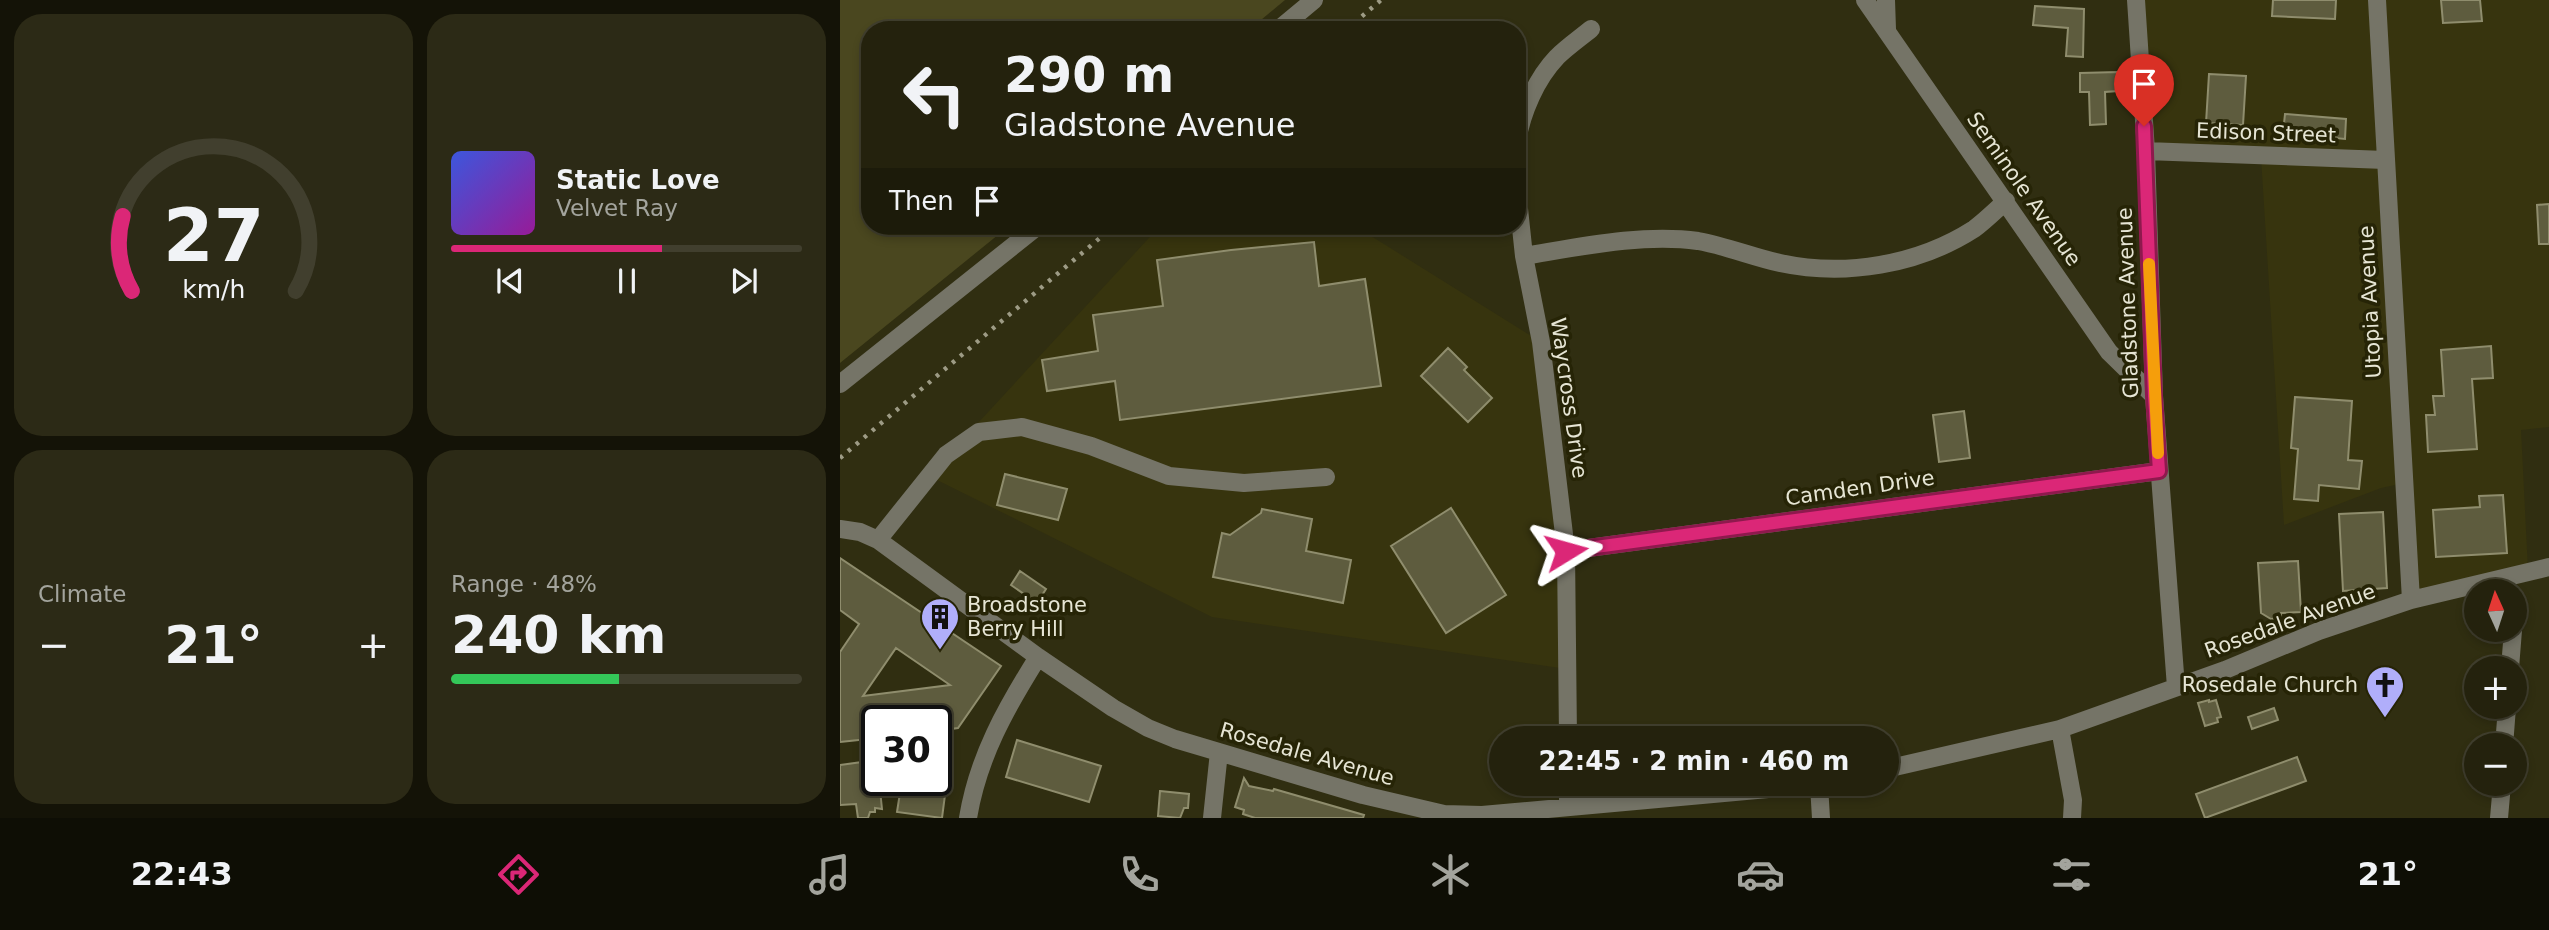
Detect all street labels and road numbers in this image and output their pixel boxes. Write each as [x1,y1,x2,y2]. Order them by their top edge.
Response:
street label: Seminole Avenue [1962,108,2086,270]
street label: Edison Street [2196,119,2336,147]
street label: Gladstone Avenue [2113,207,2143,399]
street label: Utopia Avenue [2354,225,2386,379]
street label: Waycross Drive [1546,316,1592,480]
street label: Camden Drive [1784,466,1936,510]
street label: Rosedale Avenue [2201,579,2379,663]
street label: Rosedale Avenue [1217,718,1397,790]

